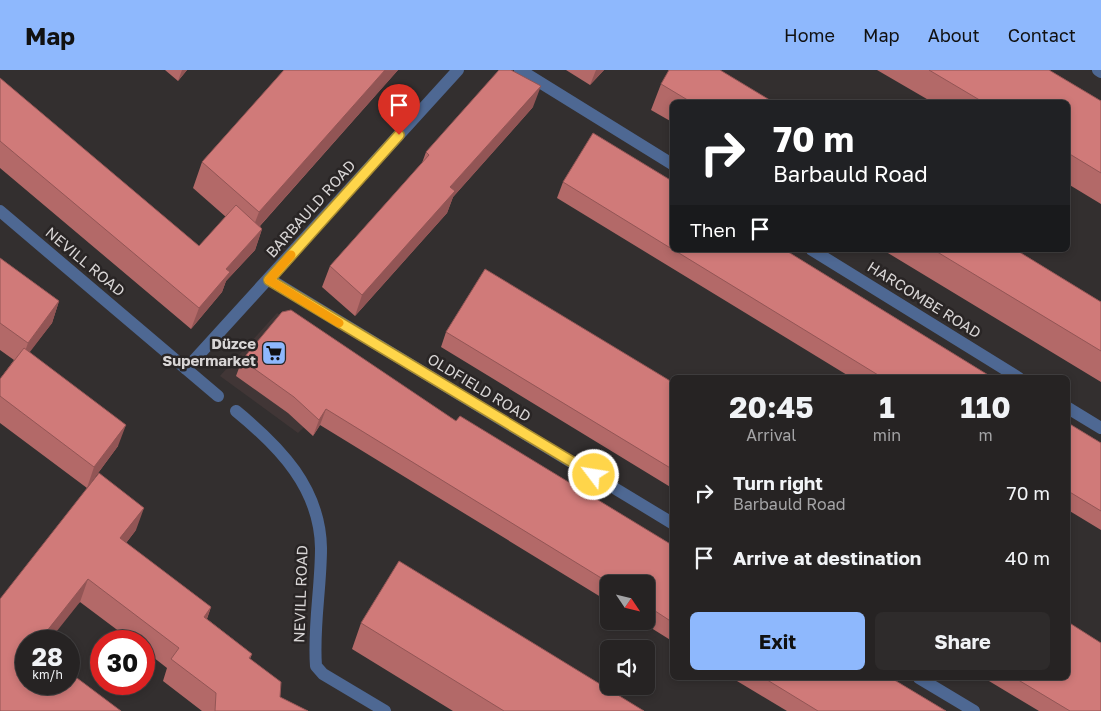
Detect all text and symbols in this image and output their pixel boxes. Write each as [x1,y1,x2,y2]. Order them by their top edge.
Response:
text: Map [25,21,75,50]
text: Home [784,24,835,46]
text: Map [863,24,900,46]
text: About [928,24,980,46]
text: Contact [1008,24,1076,46]
pin [378,84,420,135]
icon: arrive [385,91,413,119]
text: 70 m [773,118,854,160]
icon: right [690,120,755,185]
street label: BARBAULD ROAD [262,156,359,261]
text: Barbauld Road [773,160,928,187]
icon: arrive [746,215,774,243]
text: Then [690,218,736,241]
street label: NEVILL ROAD [42,223,129,300]
street label: HARCOMBE ROAD [864,257,985,341]
place label: Düzce Supermarket [162,334,256,369]
supermarket icon: Düzce Supermarket [261,340,287,366]
street label: OLDFIELD ROAD [425,349,534,425]
text: 20:45 [729,389,814,425]
text: 1 [879,389,895,425]
text: 110 [960,389,1011,425]
text: Arrival [746,425,797,445]
text: min [873,425,901,445]
text: m [978,425,993,445]
position arrow [567,448,619,500]
text: Turn right [733,471,823,494]
icon: right [690,479,718,507]
text: 70 m [1007,481,1050,504]
text: Barbauld Road [733,494,846,514]
icon: arrive [690,544,718,572]
street label: NEVILL ROAD [289,545,311,643]
text: Arrive at destination [733,546,921,569]
text: 40 m [1005,546,1050,569]
north arrow [600,575,655,630]
map controls [600,575,655,695]
button: Exit [690,612,865,670]
button: Share [875,612,1050,670]
speed limit sign: 30 [90,630,155,695]
button: sound [600,640,655,695]
text: 28 [32,641,63,672]
text: km/h [32,667,63,682]

